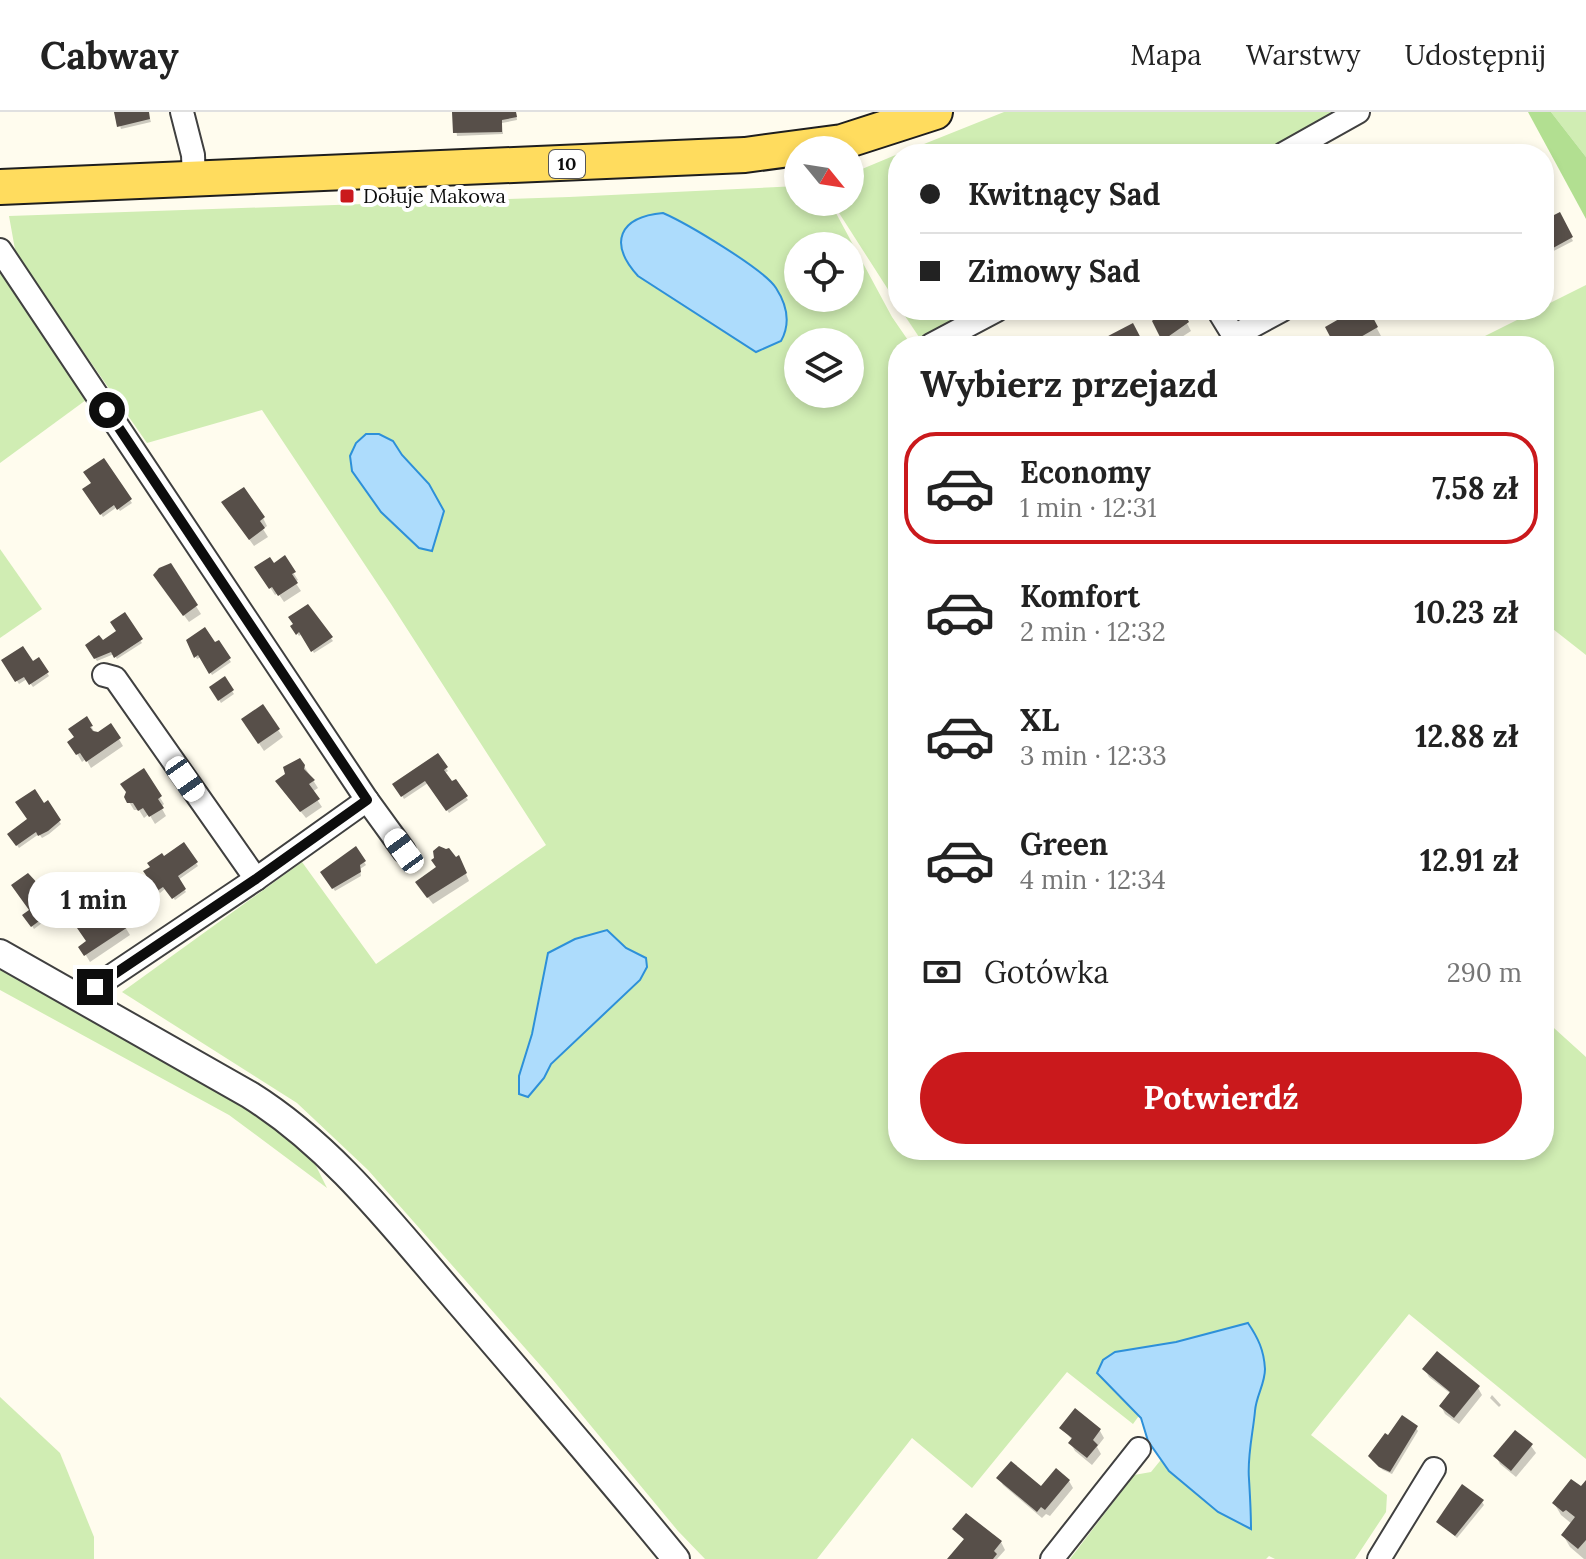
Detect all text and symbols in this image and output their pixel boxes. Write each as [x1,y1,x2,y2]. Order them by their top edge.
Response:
text: Cabway [40,31,179,79]
text: Mapa [1130,37,1202,73]
text: Warstwy [1246,37,1361,73]
text: Udostępnij [1405,37,1546,73]
north arrow [784,136,864,216]
map controls [784,136,864,408]
road number: 10 [549,150,585,178]
text: Kwitnący Sad [968,175,1160,213]
place label: Dołuje Makowa [363,183,506,208]
marker: Dołuje Makowa [338,187,356,205]
button: locate [784,232,864,312]
text: Zimowy Sad [968,252,1140,290]
button: layers [784,328,864,408]
text: Wybierz przejazd [920,361,1218,407]
route start [89,392,125,428]
icon: car [924,452,996,524]
text: Economy [1020,453,1151,491]
text: 7.58 zł [1432,469,1518,507]
text: 1 min · 12:31 [1020,491,1157,524]
icon: car [924,576,996,648]
text: Komfort [1020,577,1140,615]
text: 10.23 zł [1414,593,1518,631]
text: 2 min · 12:32 [1020,615,1166,648]
icon: car [924,700,996,772]
text: XL [1020,701,1059,739]
text: 12.88 zł [1415,717,1518,755]
text: 3 min · 12:33 [1020,739,1167,772]
car [161,752,209,806]
icon: car [924,824,996,896]
car [380,825,428,877]
text: Green [1020,825,1108,863]
text: 12.91 zł [1420,841,1518,879]
text: 4 min · 12:34 [1020,863,1166,896]
callout: 1 min [29,871,161,927]
text: 1 min [61,883,127,916]
icon: cash [920,950,964,994]
text: Gotówka [984,953,1109,991]
text: 290 m [1447,956,1522,989]
route end [77,969,113,1005]
button: Potwierdź [920,1052,1522,1144]

